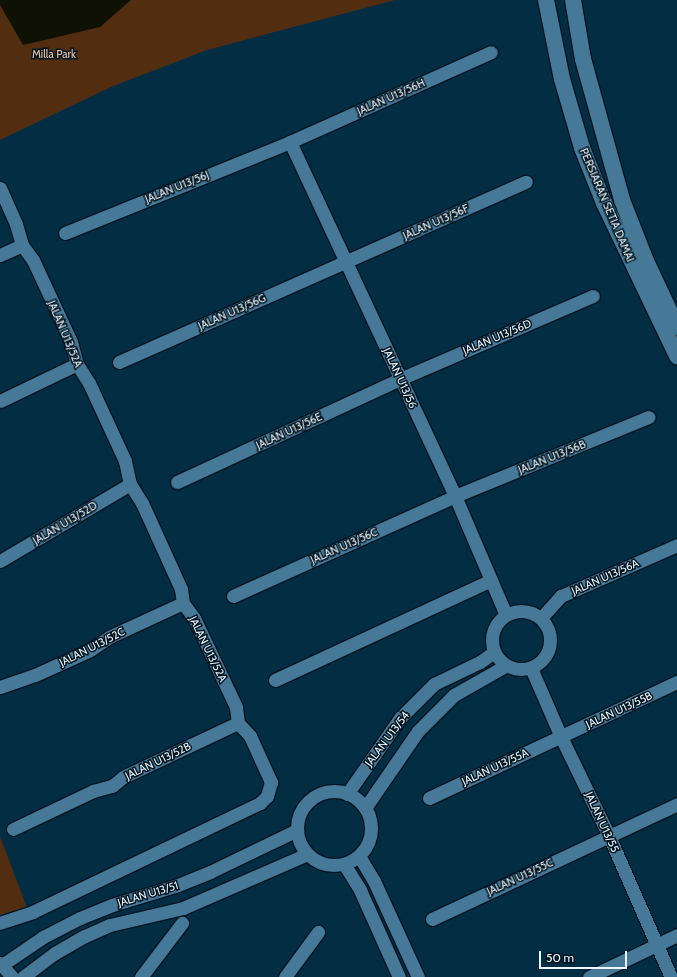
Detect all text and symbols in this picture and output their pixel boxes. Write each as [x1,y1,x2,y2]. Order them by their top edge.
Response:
park label: Milla Park [32,47,76,61]
street label: JALAN U13/56H [355,76,427,118]
street label: PERSIARAN SETIA DAMAI [577,146,637,264]
street label: JALAN U13/56J [143,168,211,206]
street label: JALAN U13/56F [401,202,471,242]
street label: JALAN U13/56G [196,291,268,333]
street label: JALAN U13/52A [45,298,85,370]
street label: JALAN U13/56D [461,317,533,357]
street label: JALAN U13/56 [380,346,420,410]
street label: JALAN U13/56E [254,410,324,452]
street label: JALAN U13/56B [516,437,588,477]
street label: JALAN U13/52D [30,499,100,547]
street label: JALAN U13/56C [308,525,380,567]
street label: JALAN U13/56A [569,556,641,598]
street label: JALAN U13/52A [186,614,230,684]
street label: JALAN U13/52C [57,625,127,669]
street label: JALAN U13/55B [584,689,654,731]
street label: JALAN U13/54 [362,709,412,769]
street label: JALAN U13/52B [123,739,193,783]
street label: JALAN U13/55A [460,746,530,788]
street label: JALAN U13/55 [582,790,622,854]
street label: JALAN U13/55C [485,856,555,898]
street label: JALAN U13/51 [116,879,180,909]
scale bar [541,943,629,969]
text: 50 m [546,950,574,965]

